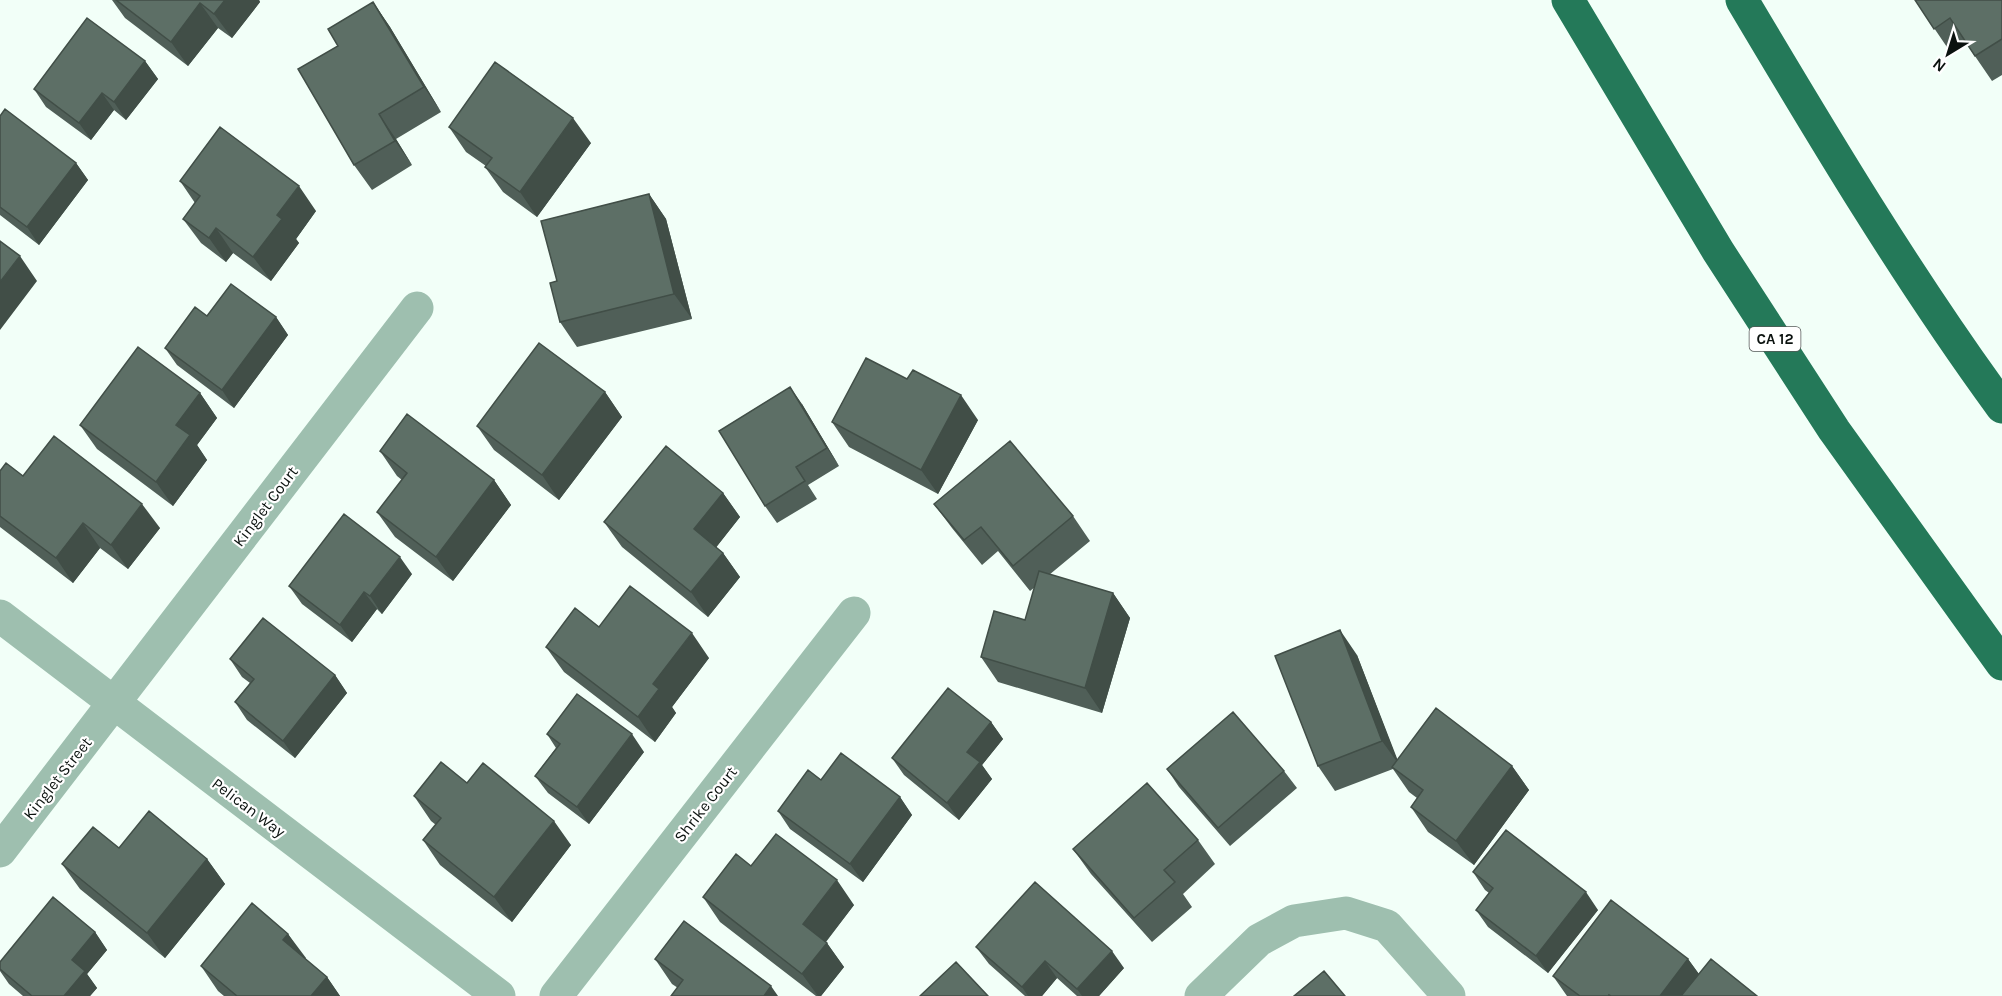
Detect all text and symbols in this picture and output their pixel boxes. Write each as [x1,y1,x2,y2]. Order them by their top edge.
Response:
north arrow [1918,24,1978,84]
text: N [1929,54,1949,76]
road number: CA 12 [1750,327,1800,351]
street label: Kinglet Court [229,462,302,550]
street label: Kinglet Street [19,733,96,823]
street label: Shrike Court [670,763,741,846]
street label: Pelican Way [208,774,290,841]

